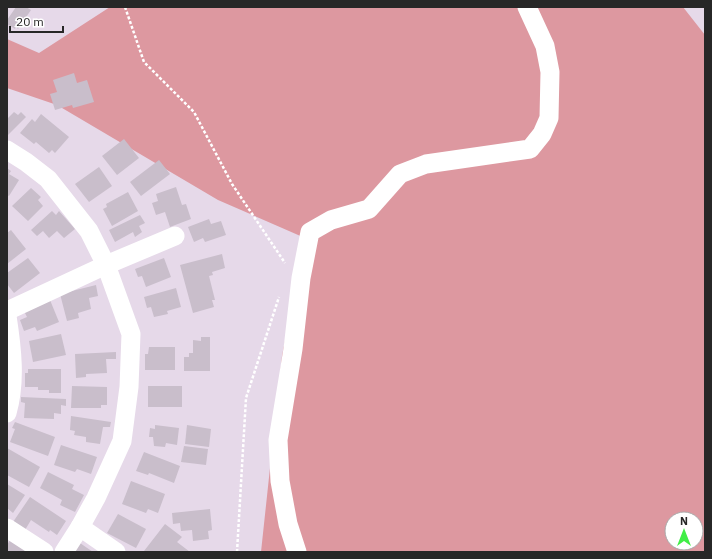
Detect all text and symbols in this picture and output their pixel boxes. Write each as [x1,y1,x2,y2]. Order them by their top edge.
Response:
scale bar [10,8,63,34]
text: 20 m [16,14,44,29]
north arrow [664,511,704,551]
text: N [680,514,688,528]

